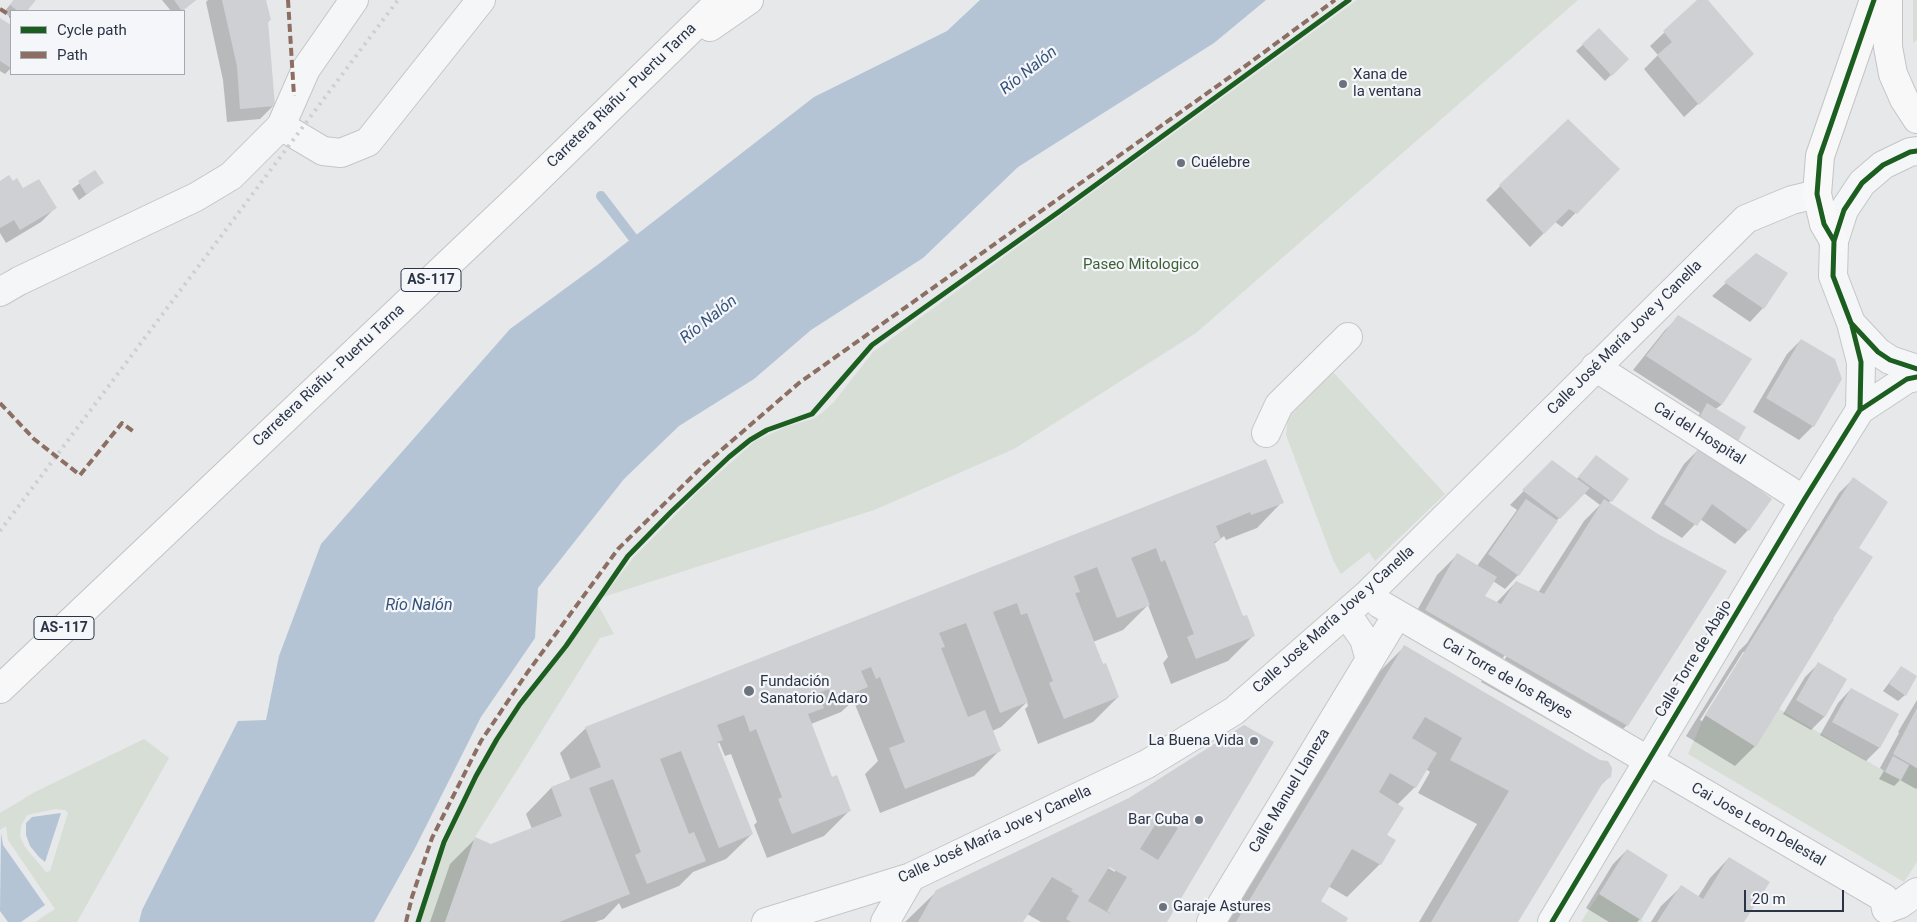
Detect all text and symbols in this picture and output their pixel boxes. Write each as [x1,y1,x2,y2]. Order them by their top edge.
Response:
legend [10,10,185,75]
street label: Carretera Riañu - Puertu Tarna [544,20,700,172]
text: Cycle path [57,21,127,39]
water label: Río Nalón [997,43,1061,99]
text: Path [57,46,88,64]
place label: Xana de la ventana [1353,66,1421,101]
marker: Xana de la ventana [1337,78,1349,90]
place label: Cuélebre [1191,154,1250,172]
marker: Cuélebre [1175,157,1187,169]
park label: Paseo Mitologico [1083,256,1199,274]
street label: Calle José María Jove y Canella [1544,257,1706,419]
road number: AS-117 [401,268,461,292]
water label: Río Nalón [677,292,741,348]
street label: Carretera Riañu - Puertu Tarna [250,301,408,451]
street label: Cai del Hospital [1650,399,1748,469]
street label: Calle José María Jove y Canella [1250,543,1418,697]
water label: Río Nalón [386,596,452,616]
street label: Calle Torre de Abajo [1652,597,1736,721]
road number: AS-117 [34,616,94,640]
street label: Cai Torre de los Reyes [1439,634,1575,724]
place label: Fundación Sanatorio Adaro [760,673,868,708]
marker: Fundación Sanatorio Adaro [742,684,756,698]
street label: Calle Manuel Llaneza [1246,726,1334,856]
place label: La Buena Vida [1148,732,1244,750]
marker: La Buena Vida [1248,735,1260,747]
street label: Cai Jose Leon Delestal [1688,779,1828,871]
street label: Calle José María Jove y Canella [896,782,1094,888]
place label: Bar Cuba [1128,811,1189,829]
marker: Bar Cuba [1193,814,1205,826]
scale bar [1747,880,1847,912]
text: 20 m [1752,890,1786,908]
place label: Garaje Astures [1173,898,1271,916]
marker: Garaje Astures [1157,901,1169,913]

